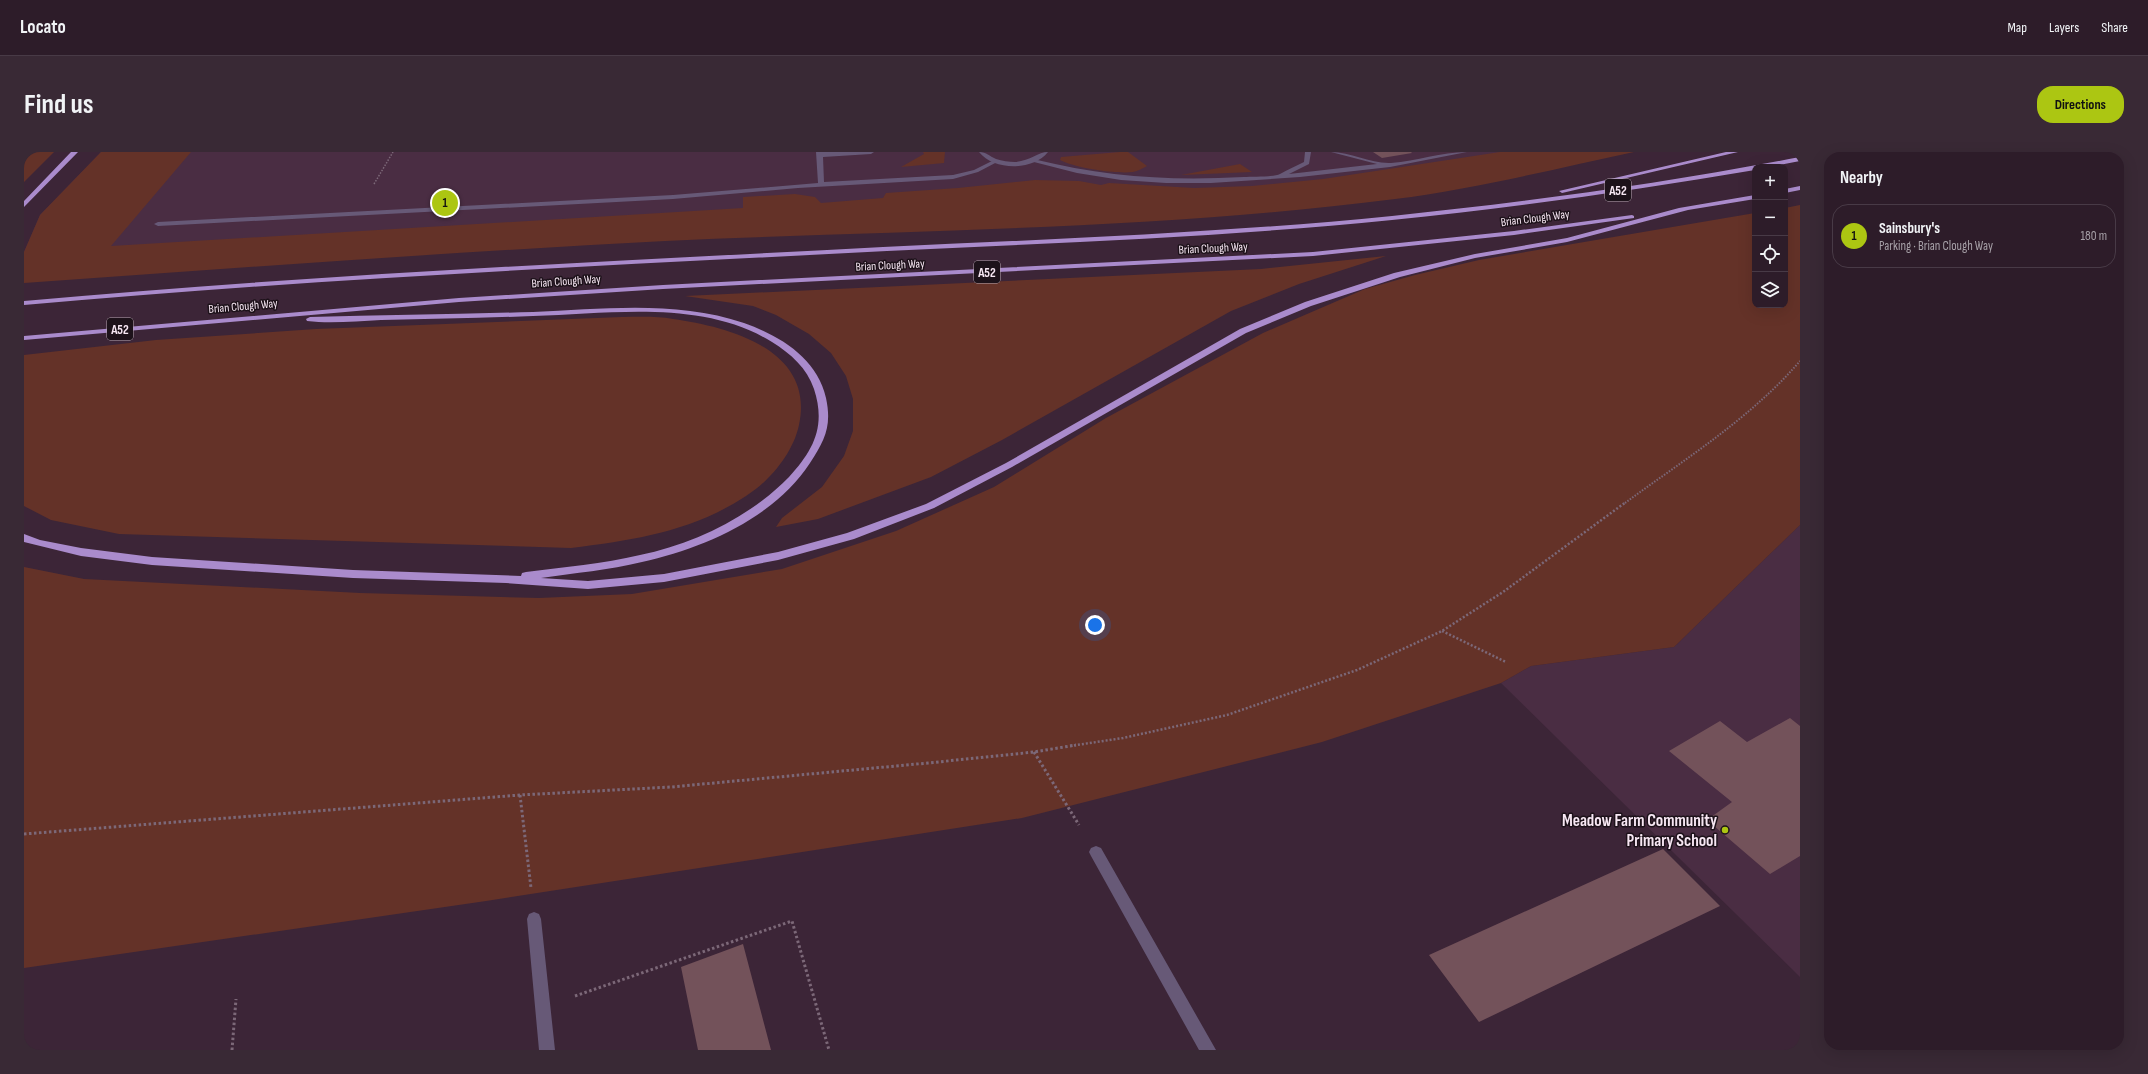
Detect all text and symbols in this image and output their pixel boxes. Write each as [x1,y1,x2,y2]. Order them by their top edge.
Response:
text: Locato [20,16,66,39]
text: Map [2007,19,2027,36]
text: Layers [2049,19,2079,36]
text: Share [2101,19,2128,36]
button: Directions [2037,86,2124,123]
text: Find us [24,88,93,121]
map controls [1752,164,1788,308]
button: + [1752,164,1788,200]
text: Nearby [1840,168,1883,188]
road number: A52 [1605,179,1631,201]
pin: 1 [432,188,458,218]
button: − [1752,200,1788,236]
street label: Brian Clough Way [1500,207,1571,230]
text: Sainsbury's [1879,219,1940,238]
text: 1 [1851,228,1857,244]
text: 180 m [2081,228,2107,244]
button: locate [1752,236,1788,272]
text: Parking · Brian Clough Way [1879,238,1993,254]
street label: Brian Clough Way [1178,239,1248,258]
street label: Brian Clough Way [855,256,925,275]
road number: A52 [974,261,1000,283]
street label: Brian Clough Way [531,272,601,291]
button: layers [1752,272,1788,308]
street label: Brian Clough Way [208,296,279,317]
road number: A52 [107,318,133,340]
your location [1085,615,1105,635]
place label: Meadow Farm Community Primary School [1562,811,1717,851]
marker: Meadow Farm Community Primary School [1720,825,1730,835]

